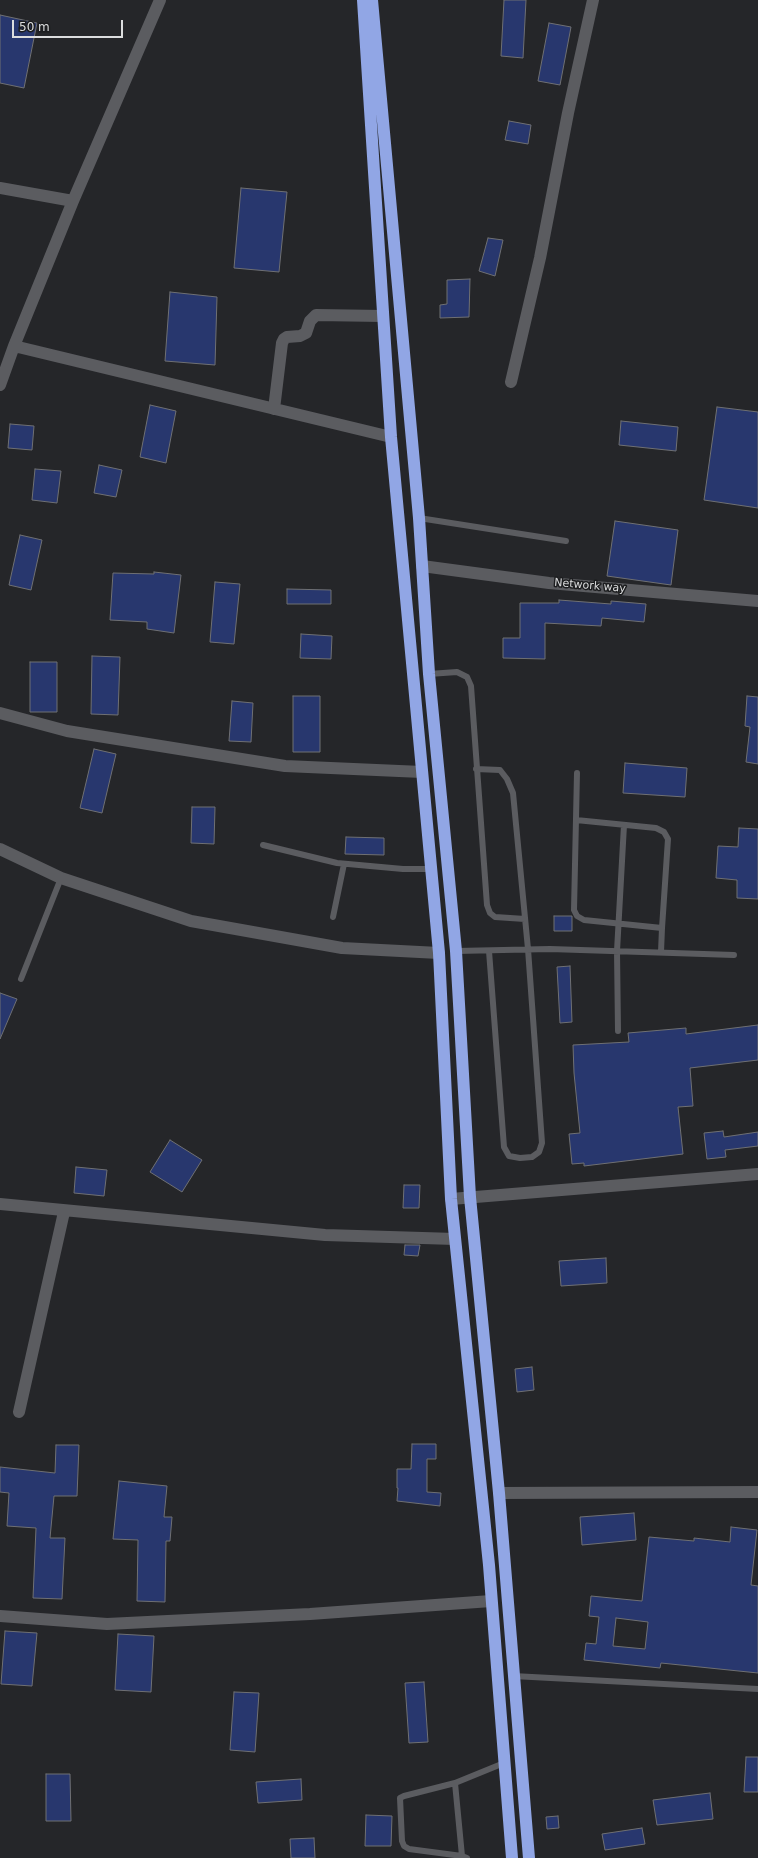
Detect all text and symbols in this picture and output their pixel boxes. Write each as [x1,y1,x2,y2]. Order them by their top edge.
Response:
scale bar [14,12,125,38]
text: 50 m [19,20,50,34]
street label: Network way [554,576,626,596]

